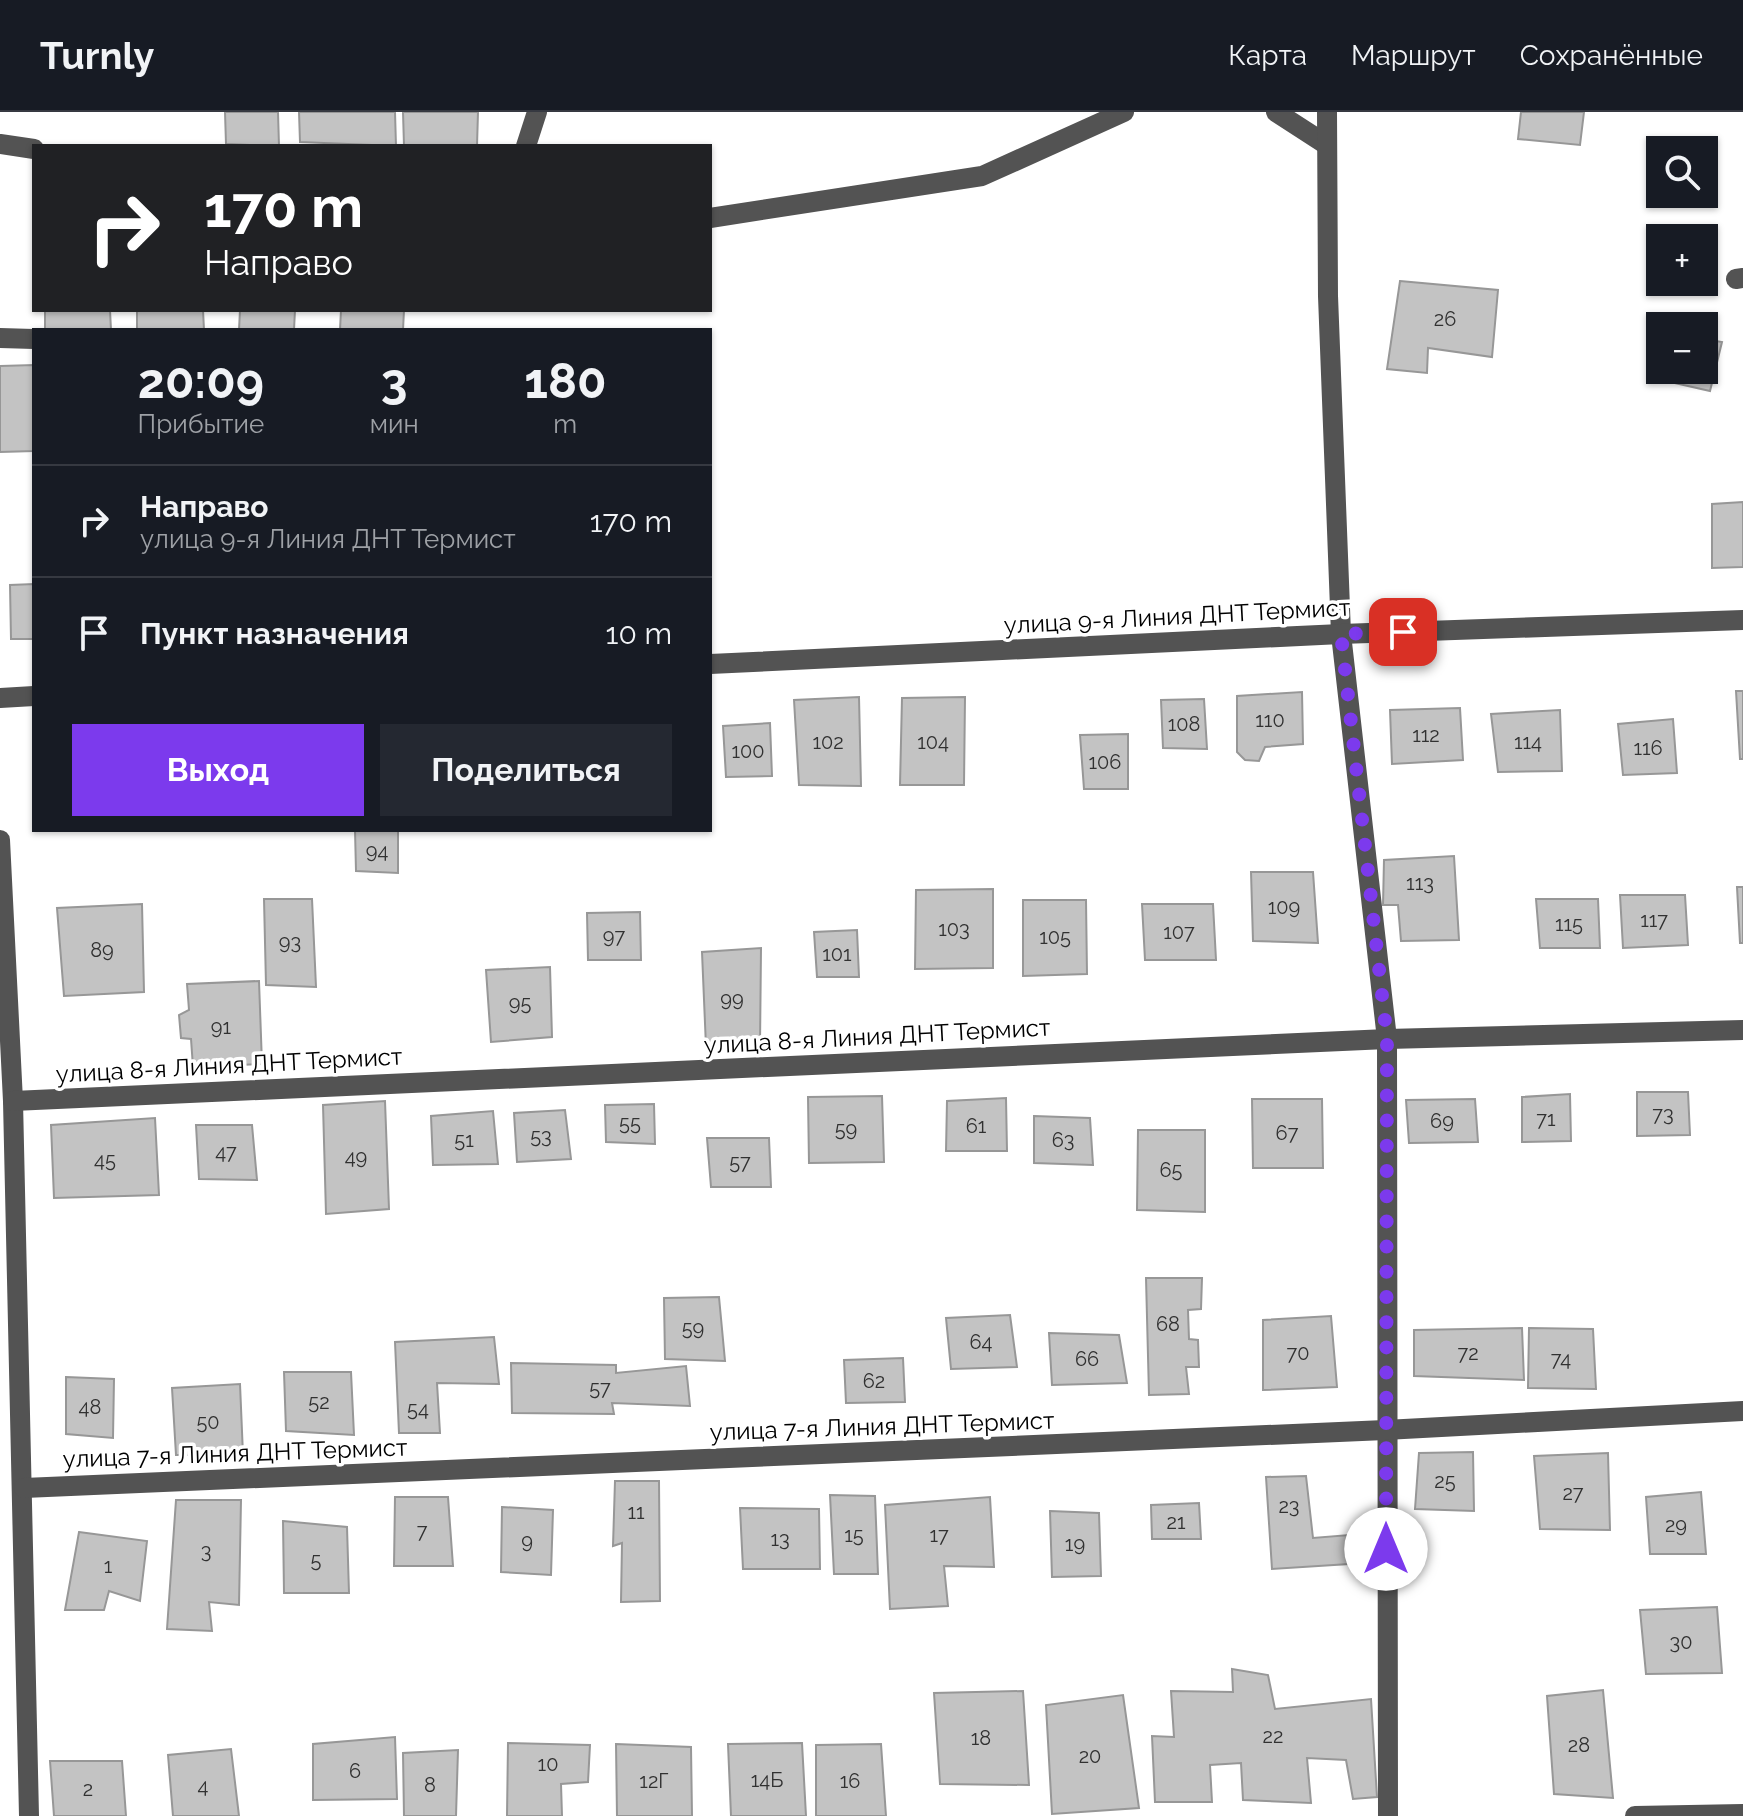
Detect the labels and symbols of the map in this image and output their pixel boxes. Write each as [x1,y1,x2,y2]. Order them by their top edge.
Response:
house number: 26 [1434,307,1456,331]
street label: улица 9-я Линия ДНТ Термист [1003,592,1351,640]
pin [1369,598,1437,666]
house number: 110 [1255,708,1285,732]
house number: 108 [1168,712,1200,736]
house number: 112 [1412,723,1440,747]
house number: 102 [812,730,844,754]
house number: 104 [917,730,949,754]
house number: 114 [1514,730,1542,754]
house number: 116 [1633,736,1663,760]
house number: 100 [731,739,765,763]
house number: 106 [1089,750,1121,774]
house number: 94 [366,839,388,863]
house number: 113 [1406,871,1434,895]
house number: 109 [1268,895,1300,919]
house number: 117 [1640,908,1668,932]
house number: 115 [1555,912,1583,936]
house number: 103 [938,917,970,941]
house number: 107 [1163,920,1195,944]
house number: 97 [603,924,625,948]
house number: 105 [1039,925,1071,949]
house number: 93 [279,930,301,954]
house number: 89 [90,938,114,962]
house number: 101 [822,942,852,966]
house number: 99 [720,987,744,1011]
house number: 95 [509,991,531,1015]
street label: улица 8-я Линия ДНТ Термист [703,1012,1052,1060]
house number: 91 [211,1015,232,1039]
street label: улица 8-я Линия ДНТ Термист [55,1041,404,1089]
house number: 73 [1652,1102,1674,1126]
house number: 71 [1536,1107,1556,1131]
house number: 69 [1430,1109,1454,1133]
house number: 55 [619,1111,641,1135]
house number: 61 [966,1114,987,1138]
house number: 59 [835,1117,857,1141]
house number: 67 [1276,1121,1299,1145]
house number: 53 [530,1124,552,1148]
house number: 51 [454,1128,474,1152]
house number: 63 [1052,1128,1074,1152]
house number: 47 [215,1140,237,1164]
house number: 49 [345,1145,367,1169]
house number: 45 [94,1148,116,1172]
house number: 57 [729,1150,751,1174]
house number: 65 [1160,1158,1183,1182]
house number: 68 [1156,1312,1180,1336]
house number: 59 [682,1316,704,1340]
house number: 64 [970,1330,993,1354]
house number: 70 [1287,1341,1309,1365]
house number: 72 [1457,1341,1479,1365]
house number: 66 [1075,1347,1099,1371]
house number: 74 [1551,1347,1571,1371]
house number: 62 [863,1369,885,1393]
house number: 57 [589,1376,611,1400]
house number: 52 [308,1390,330,1414]
house number: 48 [79,1395,101,1419]
house number: 54 [407,1397,429,1421]
street label: улица 7-я Линия ДНТ Термист [709,1405,1055,1447]
house number: 50 [196,1410,220,1434]
street label: улица 7-я Линия ДНТ Термист [62,1432,408,1474]
house number: 25 [1434,1469,1456,1493]
house number: 27 [1562,1481,1584,1505]
house number: 23 [1278,1494,1300,1518]
house number: 11 [627,1500,645,1524]
position arrow [1344,1507,1428,1591]
house number: 21 [1167,1510,1186,1534]
house number: 29 [1665,1513,1687,1537]
house number: 7 [417,1519,428,1543]
house number: 15 [844,1523,864,1547]
house number: 17 [929,1523,949,1547]
house number: 13 [770,1527,790,1551]
house number: 9 [521,1529,533,1553]
house number: 19 [1065,1532,1085,1556]
house number: 3 [201,1539,211,1563]
house number: 5 [311,1548,322,1572]
house number: 1 [104,1554,113,1578]
house number: 30 [1670,1630,1692,1654]
house number: 22 [1263,1724,1283,1748]
house number: 18 [971,1726,991,1750]
house number: 28 [1568,1733,1590,1757]
house number: 20 [1079,1744,1101,1768]
house number: 10 [538,1752,558,1776]
house number: 6 [349,1759,361,1783]
house number: 14Б [751,1768,783,1792]
house number: 12Г [639,1769,669,1793]
house number: 16 [840,1769,860,1793]
house number: 8 [424,1773,436,1797]
house number: 4 [198,1774,209,1798]
house number: 2 [83,1777,93,1801]

